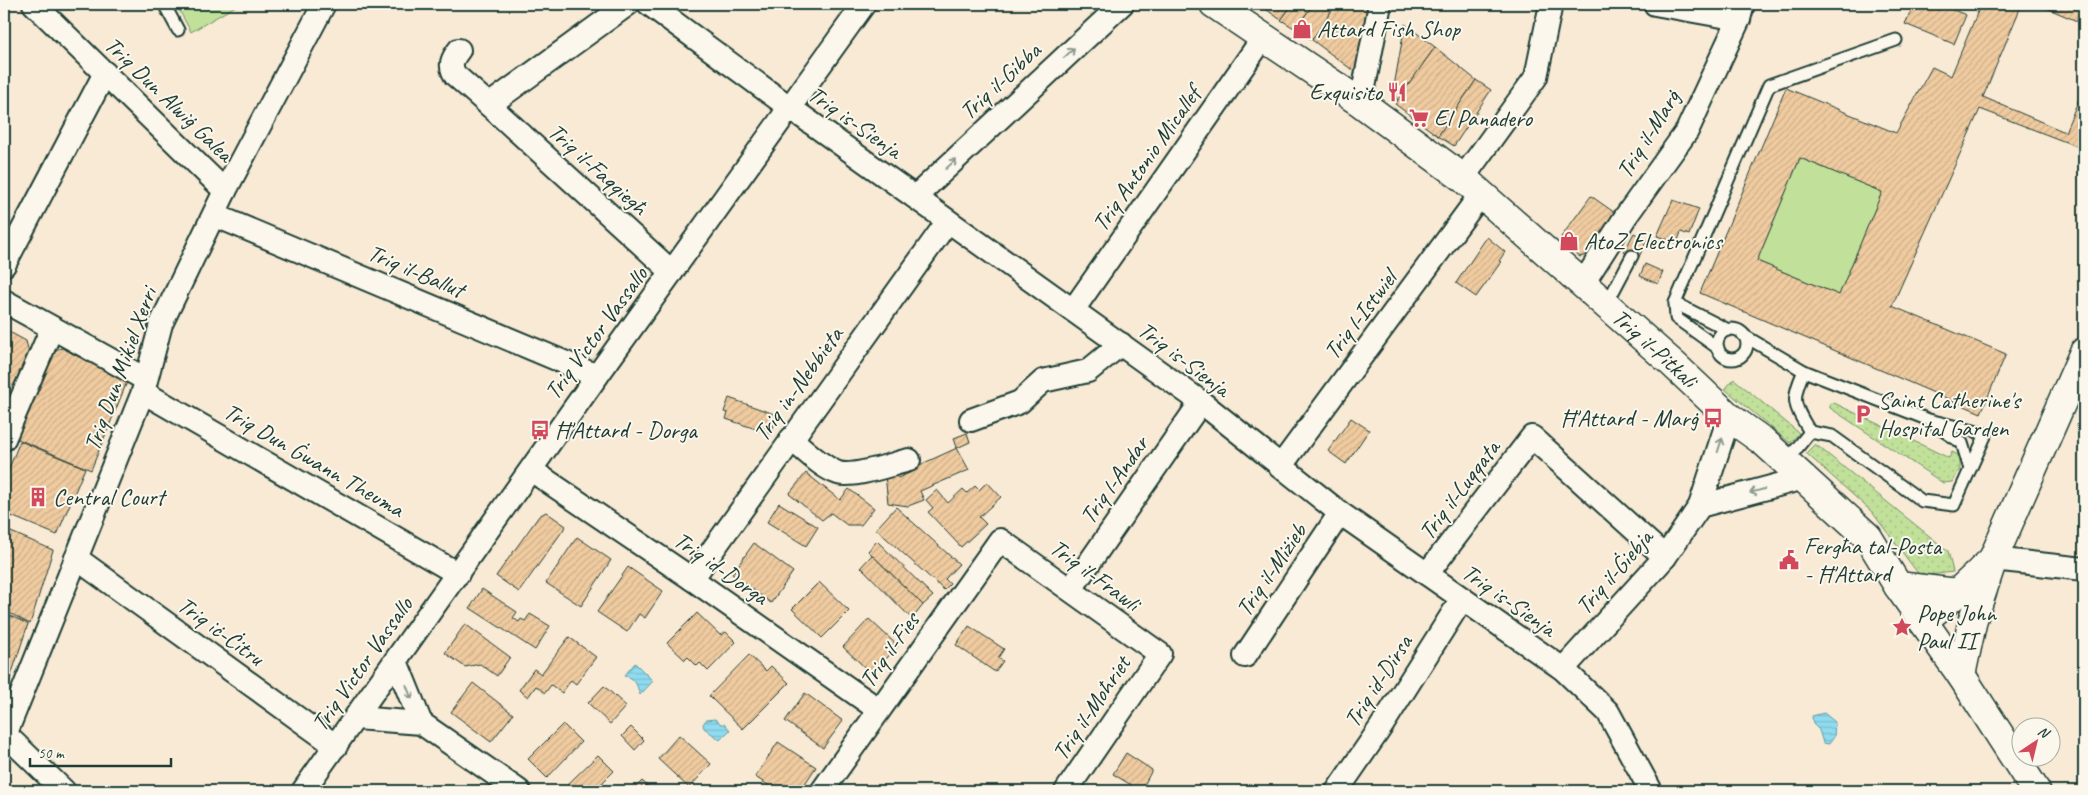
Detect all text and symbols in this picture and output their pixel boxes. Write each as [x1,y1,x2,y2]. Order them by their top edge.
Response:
place label: Attard Fish Shop [1317,14,1462,44]
shop icon: Attard Fish Shop [1291,18,1313,40]
street label: Triq Dun Alwiġ Galea [98,30,241,170]
street label: Triq il-Gibba [953,35,1048,126]
one-way arrow [1063,47,1076,59]
street label: Triq Antonio Micallef [1085,76,1210,237]
place label: Exquisito [1309,77,1384,107]
street label: Triq is-Sienja [802,79,909,166]
restaurant icon: Exquisito [1386,81,1408,103]
street label: Triq il-Marġ [1609,83,1688,184]
place label: El Panadero [1434,103,1534,133]
supermarket icon: El Panadero [1408,107,1430,129]
street label: Triq il-Faqqiegħ [542,116,656,223]
one-way arrow [944,158,957,170]
place label: AtoZ Electronics [1584,226,1723,256]
shop icon: AtoZ Electronics [1558,230,1580,252]
street label: Triq il-Ballut [363,237,471,306]
street label: Triq Victor Vassallo [538,259,655,405]
street label: Triq l-Istwiel [1317,262,1405,365]
street label: Triq Dun Mikiel Xerri [77,281,164,455]
street label: Triq il-Pitkali [1606,302,1706,396]
street label: Triq is-Sienja [1132,315,1238,405]
street label: Triq in-Nebbieta [746,320,850,447]
place label: Saint Catherine's Hospital Garden [1878,385,2023,443]
street label: Triq Dun Ġwann Theuma [218,396,411,525]
place label: Ħ'Attard - Marġ [1561,403,1699,433]
parking icon: Saint Catherine's Hospital Garden [1852,403,1874,425]
bus stop icon: Ħ'Attard - Marġ [1702,407,1724,429]
place label: Ħ'Attard - Dorga [555,415,698,445]
bus stop icon: Ħ'Attard - Dorga [529,419,551,441]
street label: Triq l-Andar [1073,428,1156,530]
street label: Triq il-Luqqata [1412,432,1508,546]
one-way arrow [1716,437,1726,453]
place label: Central Court [53,482,167,512]
building icon: Central Court [27,486,49,508]
one-way arrow [1750,486,1766,496]
street label: Triq il-Miżieb [1229,516,1314,622]
street label: Triq il-Ġiebja [1569,522,1661,621]
street label: Triq id-Dorga [668,525,775,612]
place label: Fergħa tal-Posta - Ħ'Attard [1804,531,1942,589]
street label: Triq il-Frawli [1044,532,1148,619]
public building icon: Fergħa tal-Posta - Ħ'Attard [1778,549,1800,571]
street label: Triq is-Sienja [1456,557,1563,644]
street label: Triq iċ-Ċitru [172,590,272,674]
street label: Triq Victor Vassallo [305,590,420,737]
place label: Pope John Paul II [1917,598,1997,656]
street label: Triq il-Fies [852,604,927,693]
place icon: Pope John Paul II [1891,616,1913,638]
street label: Triq id-Dirsa [1337,628,1420,733]
street label: Triq il-Moħriet [1045,648,1138,766]
one-way arrow [404,684,414,699]
north arrow [2010,718,2060,768]
text: N [2035,722,2054,743]
scale bar [30,735,171,767]
text: 50 m [38,744,65,763]

